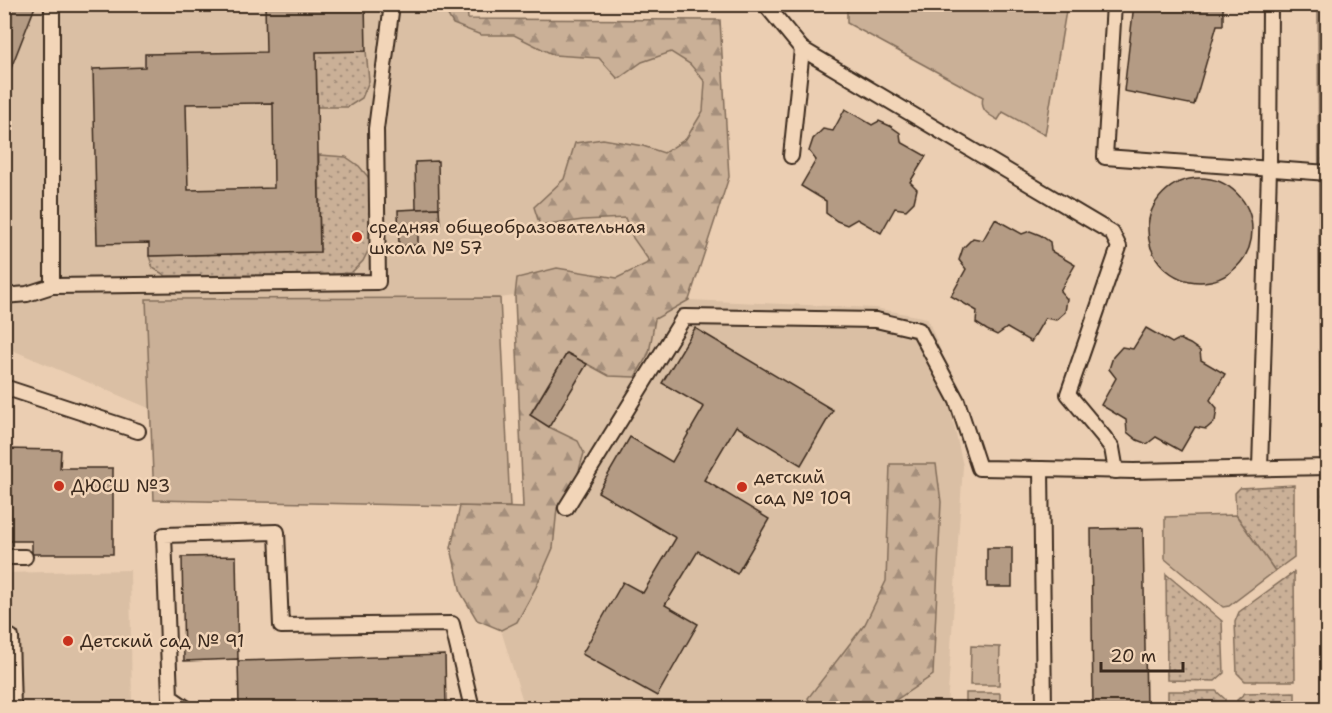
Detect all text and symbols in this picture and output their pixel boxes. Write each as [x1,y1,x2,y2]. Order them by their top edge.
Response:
place label: средняя общеобразовательная школа № 57 [369,215,646,260]
marker: средняя общеобразовательная школа № 57 [350,230,364,244]
place label: детский сад № 109 [754,465,852,510]
place label: ДЮСШ №3 [71,474,170,498]
marker: ДЮСШ №3 [52,479,66,493]
marker: детский сад № 109 [735,480,749,494]
place label: Детский сад № 91 [80,629,244,653]
marker: Детский сад № 91 [61,634,75,648]
scale bar [1101,635,1184,673]
text: 20 m [1110,644,1156,668]

